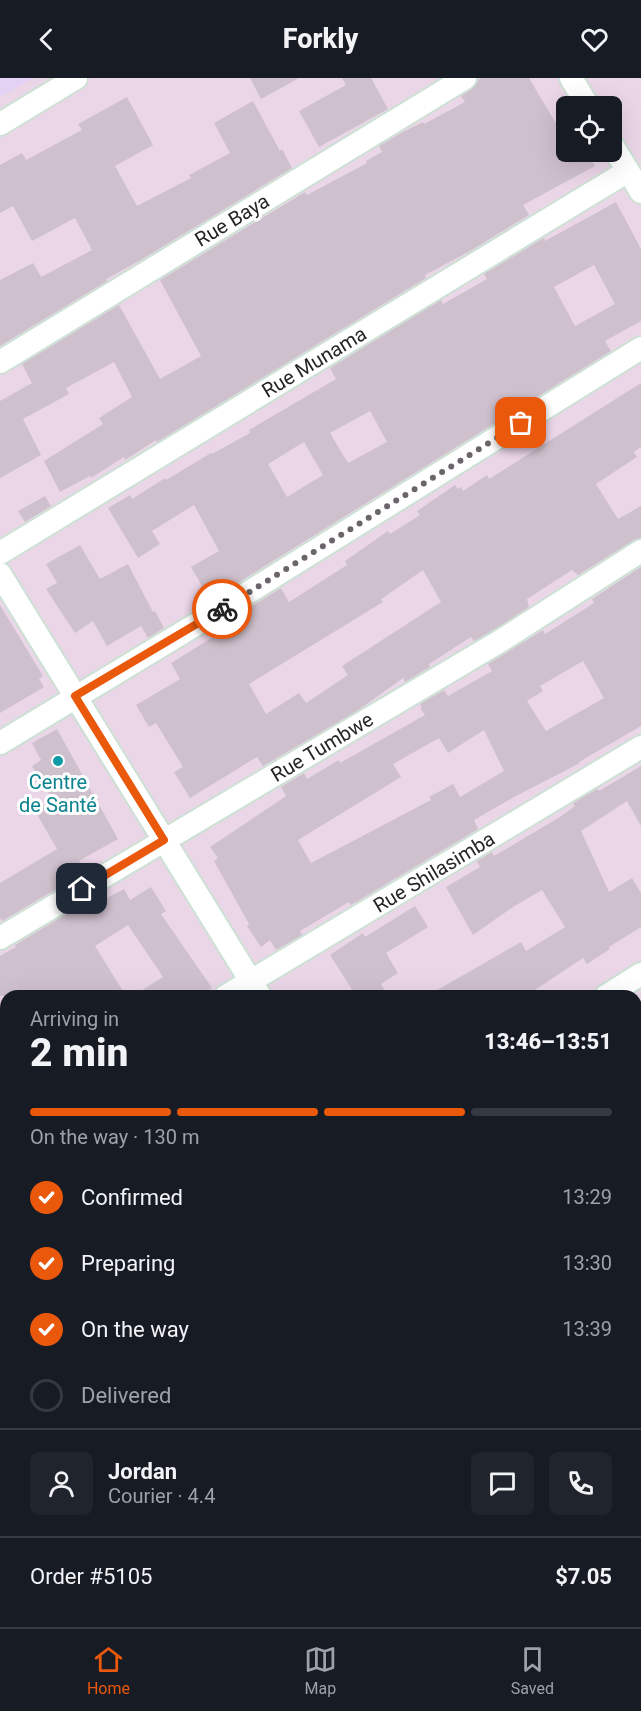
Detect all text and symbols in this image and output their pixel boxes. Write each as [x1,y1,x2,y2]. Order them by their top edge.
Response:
icon: back [30,23,63,56]
text: Forkly [283,23,358,55]
icon: heart [578,23,611,56]
map controls [556,96,622,162]
button: locate [556,96,622,162]
street label: Rue Baya [191,189,273,251]
street label: Rue Munama [257,321,371,403]
pin [495,397,546,448]
icon: bag [504,406,537,439]
courier [192,579,252,639]
icon: bike [206,593,239,626]
street label: Rue Tumbwe [267,707,377,787]
marker: Centre de Santé [51,754,65,768]
place label: Centre de Santé [19,770,97,817]
street label: Rue Shilasimba [369,826,499,918]
pin [56,863,107,914]
icon: home [65,872,98,905]
text: Arriving in [30,1007,119,1031]
text: 13:46–13:51 [484,1029,612,1054]
text: 2 min [30,1030,128,1076]
text: On the way · 130 m [30,1125,199,1149]
icon: check [30,1181,63,1214]
text: Confirmed [81,1185,183,1210]
text: 13:29 [562,1185,612,1209]
icon: check [30,1247,63,1280]
text: Preparing [81,1251,175,1276]
text: 13:30 [562,1251,612,1275]
icon: check [30,1313,63,1346]
text: On the way [81,1317,189,1342]
text: 13:39 [562,1317,612,1341]
text: Delivered [81,1383,171,1408]
button: person [30,1452,93,1515]
button: chat [471,1452,534,1515]
button: phone [549,1452,612,1515]
text: Jordan [108,1459,177,1484]
text: Courier · 4.4 [108,1484,215,1508]
text: Order #5105 [30,1564,152,1589]
text: $7.05 [555,1564,612,1589]
tab: Home [87,1643,130,1698]
tab: Map [304,1643,337,1698]
tab: Saved [511,1643,554,1698]

